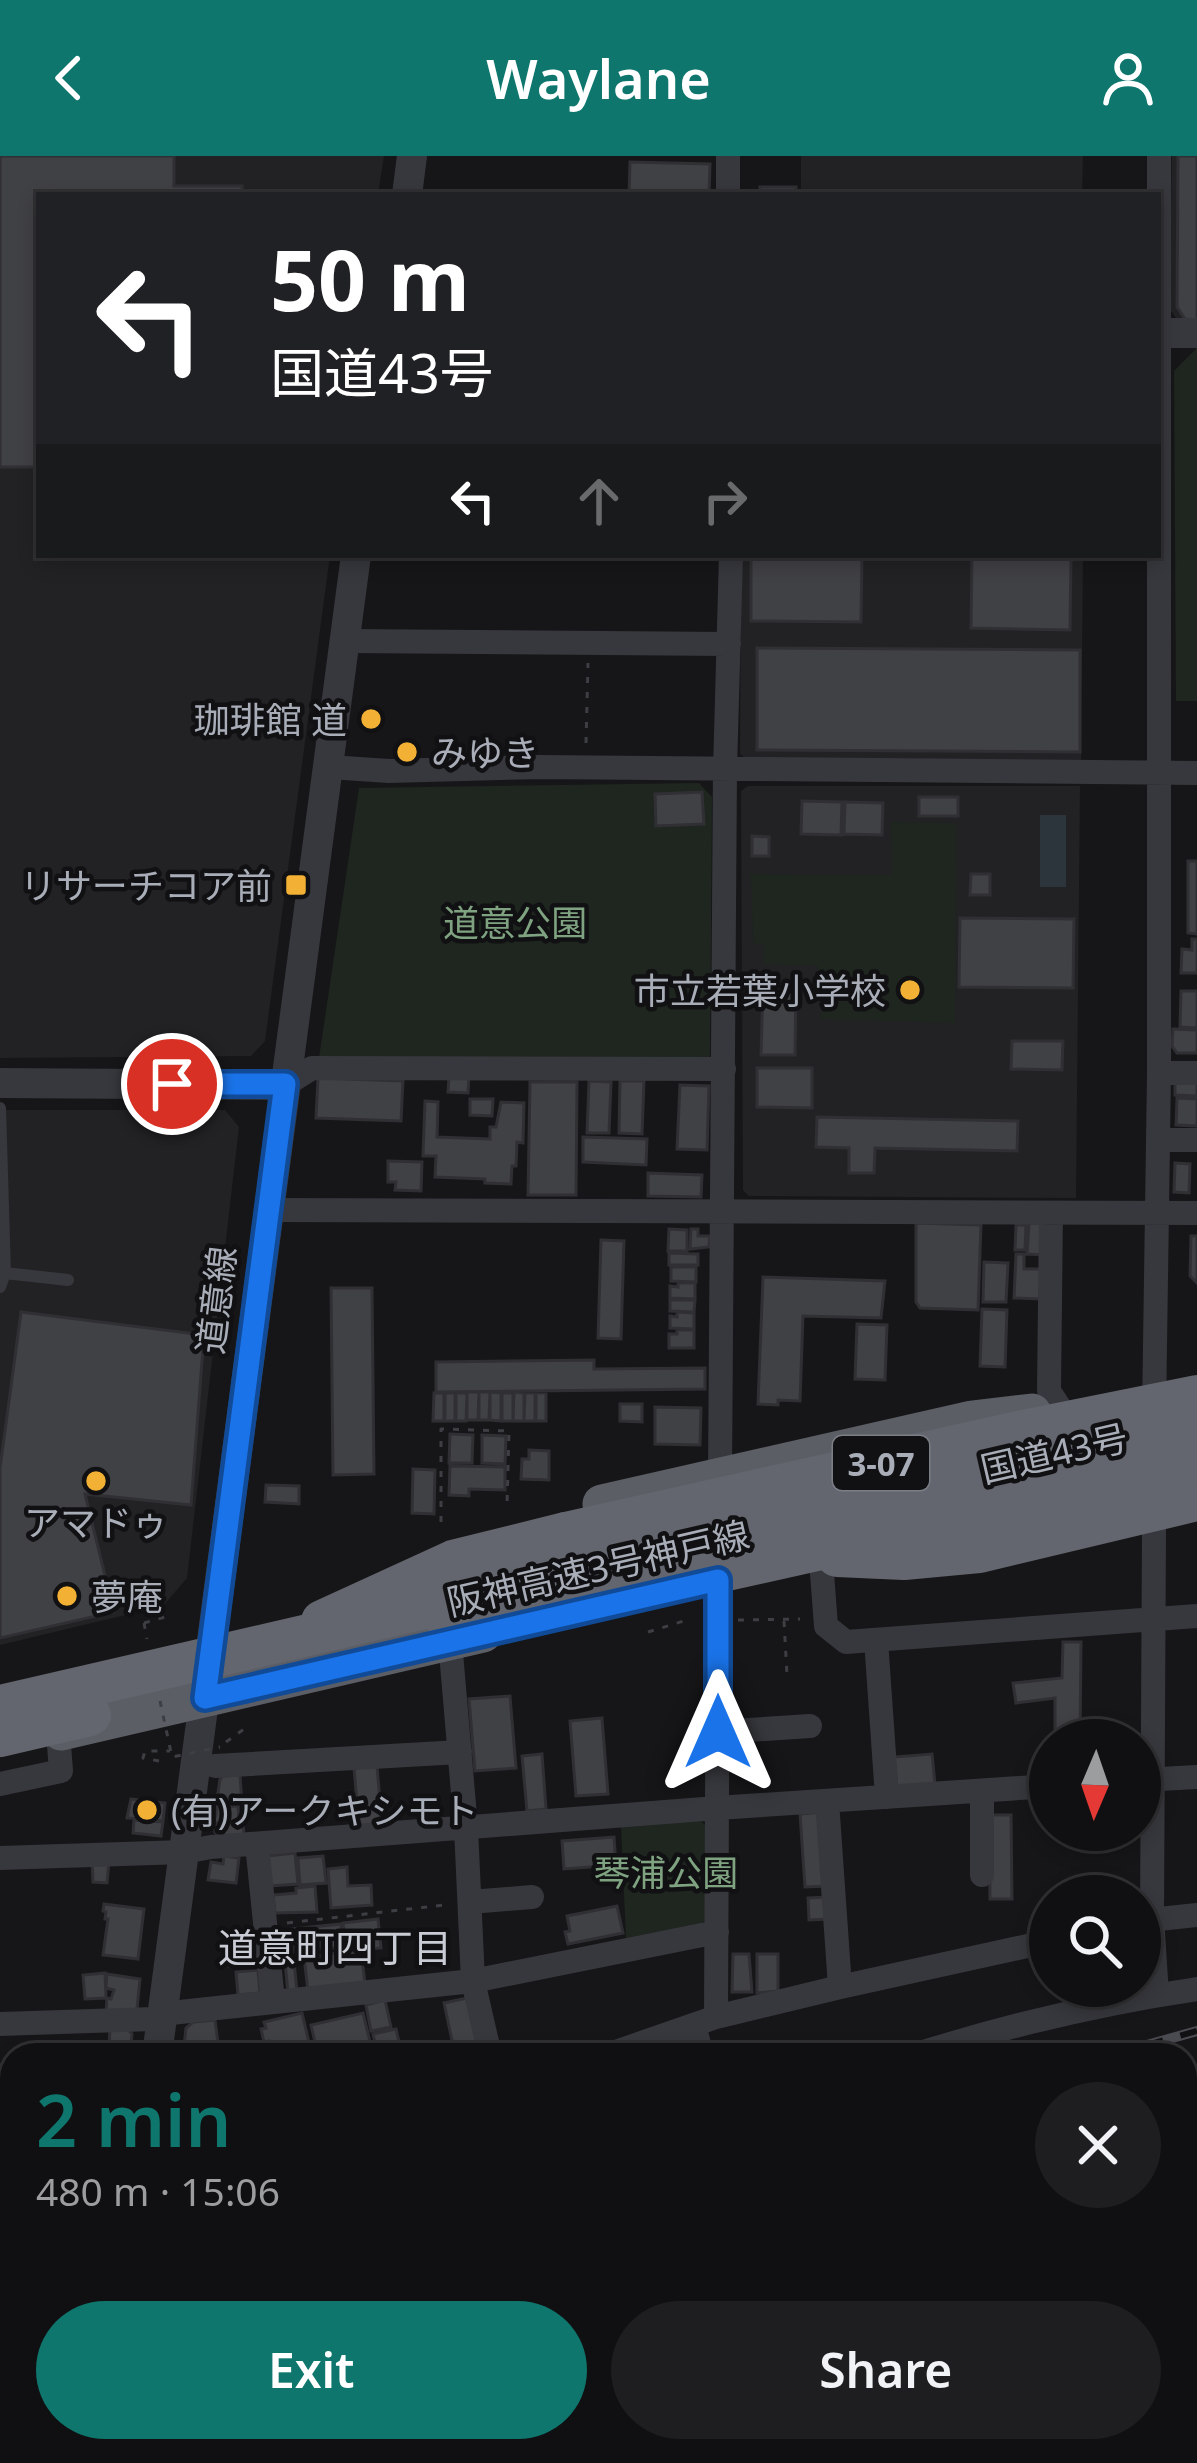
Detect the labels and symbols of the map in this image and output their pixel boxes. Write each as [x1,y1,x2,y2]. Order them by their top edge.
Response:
place label: 珈琲館 道 [194,695,347,744]
marker: 珈琲館 道 [358,706,384,732]
place label: みゆき [431,728,539,777]
marker: みゆき [394,739,420,765]
place label: リサーチコア前 [20,861,272,910]
marker: リサーチコア前 [283,872,309,898]
park label: 道意公園 [443,898,587,947]
place label: 市立若葉小学校 [634,966,886,1015]
marker: 市立若葉小学校 [897,977,923,1003]
pin [121,1033,223,1135]
street label: 道意線 [185,1243,247,1357]
street label: 国道43号 [976,1412,1132,1494]
road number: 3-07 [833,1436,929,1490]
marker: アマドゥ [83,1468,109,1494]
place label: アマドゥ [24,1498,168,1547]
street label: 阪神高速3号神戸線 [442,1509,754,1627]
place label: 夢庵 [91,1572,163,1621]
marker: 夢庵 [54,1583,80,1609]
position arrow [655,1669,781,1795]
north arrow [1029,1719,1161,1851]
place label: (有)アークキシモト [171,1786,478,1835]
marker: (有)アークキシモト [134,1797,160,1823]
park label: 琴浦公園 [594,1848,738,1897]
district label: 道意町四丁目 [218,1920,452,1973]

